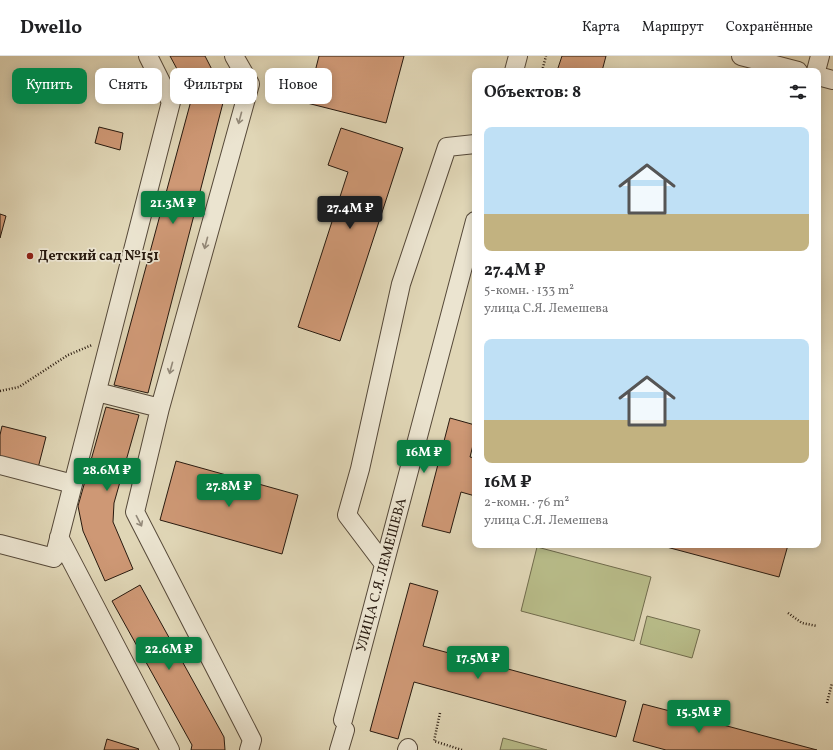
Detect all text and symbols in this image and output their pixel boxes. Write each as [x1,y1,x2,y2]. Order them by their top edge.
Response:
text: Dwello [20,15,82,41]
text: Карта [582,18,620,37]
text: Маршрут [642,18,704,37]
text: Сохранённые [726,18,813,37]
chip: Купить [12,68,87,104]
chip: Снять [95,68,162,104]
chip: Фильтры [170,68,257,104]
chip: Новое [265,68,332,104]
text: Объектов: 8 [484,81,581,104]
icon: filters [787,81,809,103]
one-way arrow [236,111,244,124]
icon: home [611,153,683,225]
pin: 21.3M ₽ [136,191,210,225]
text: 21.3M ₽ [150,195,196,213]
pin: 27.4M ₽ [313,196,387,230]
text: 27.4M ₽ [326,200,374,218]
one-way arrow [202,236,209,249]
place label: Детский сад №151 [38,247,159,266]
marker: Детский сад №151 [25,251,35,261]
text: 27.4M ₽ [484,259,546,282]
text: 5-комн. · 133 m² [484,282,574,300]
text: улица С.Я. Лемешева [484,300,608,318]
one-way arrow [167,362,174,375]
icon: home [611,365,683,437]
pin: 16M ₽ [396,440,452,474]
text: 16M ₽ [406,444,442,462]
pin: 28.6M ₽ [70,458,144,492]
text: 28.6M ₽ [83,462,131,480]
text: 16M ₽ [484,471,532,494]
pin: 27.8M ₽ [192,474,266,508]
text: 27.8M ₽ [206,478,252,496]
text: 2-комн. · 76 m² [484,494,569,512]
street label: УЛИЦА С.Я. ЛЕМЕШЕВА [352,496,412,654]
text: улица С.Я. Лемешева [484,512,608,530]
one-way arrow [136,515,144,527]
pin: 22.6M ₽ [132,637,206,671]
text: 22.6M ₽ [145,641,193,659]
pin: 17.5M ₽ [441,646,515,680]
text: 17.5M ₽ [456,650,500,668]
pin: 15.5M ₽ [662,700,736,734]
text: 15.5M ₽ [676,704,722,722]

